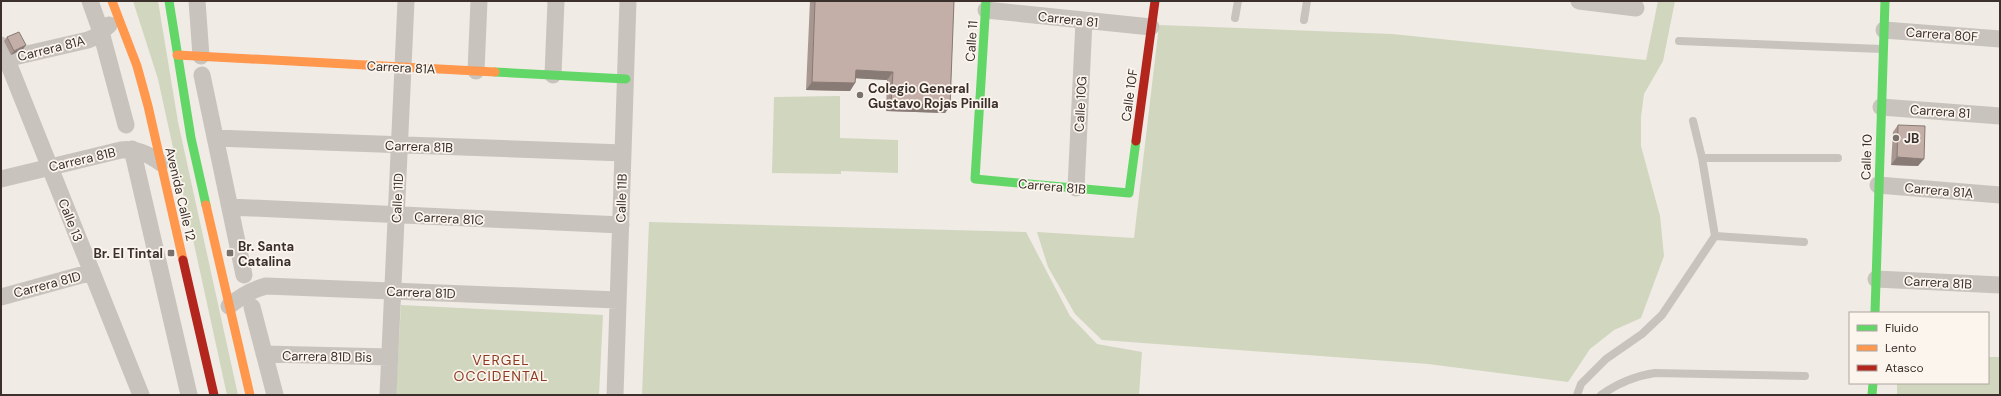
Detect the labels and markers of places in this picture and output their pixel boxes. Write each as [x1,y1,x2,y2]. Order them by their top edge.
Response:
place label: Colegio General Gustavo Rojas Pinilla [868,80,999,112]
marker: Colegio General Gustavo Rojas Pinilla [855,90,865,100]
place label: JB [1904,130,1919,147]
marker: JB [1891,133,1901,143]
place label: Br. Santa Catalina [238,238,294,270]
place label: Br. El Tintal [93,245,163,262]
marker: Br. El Tintal [166,248,176,258]
marker: Br. Santa Catalina [225,248,235,258]

